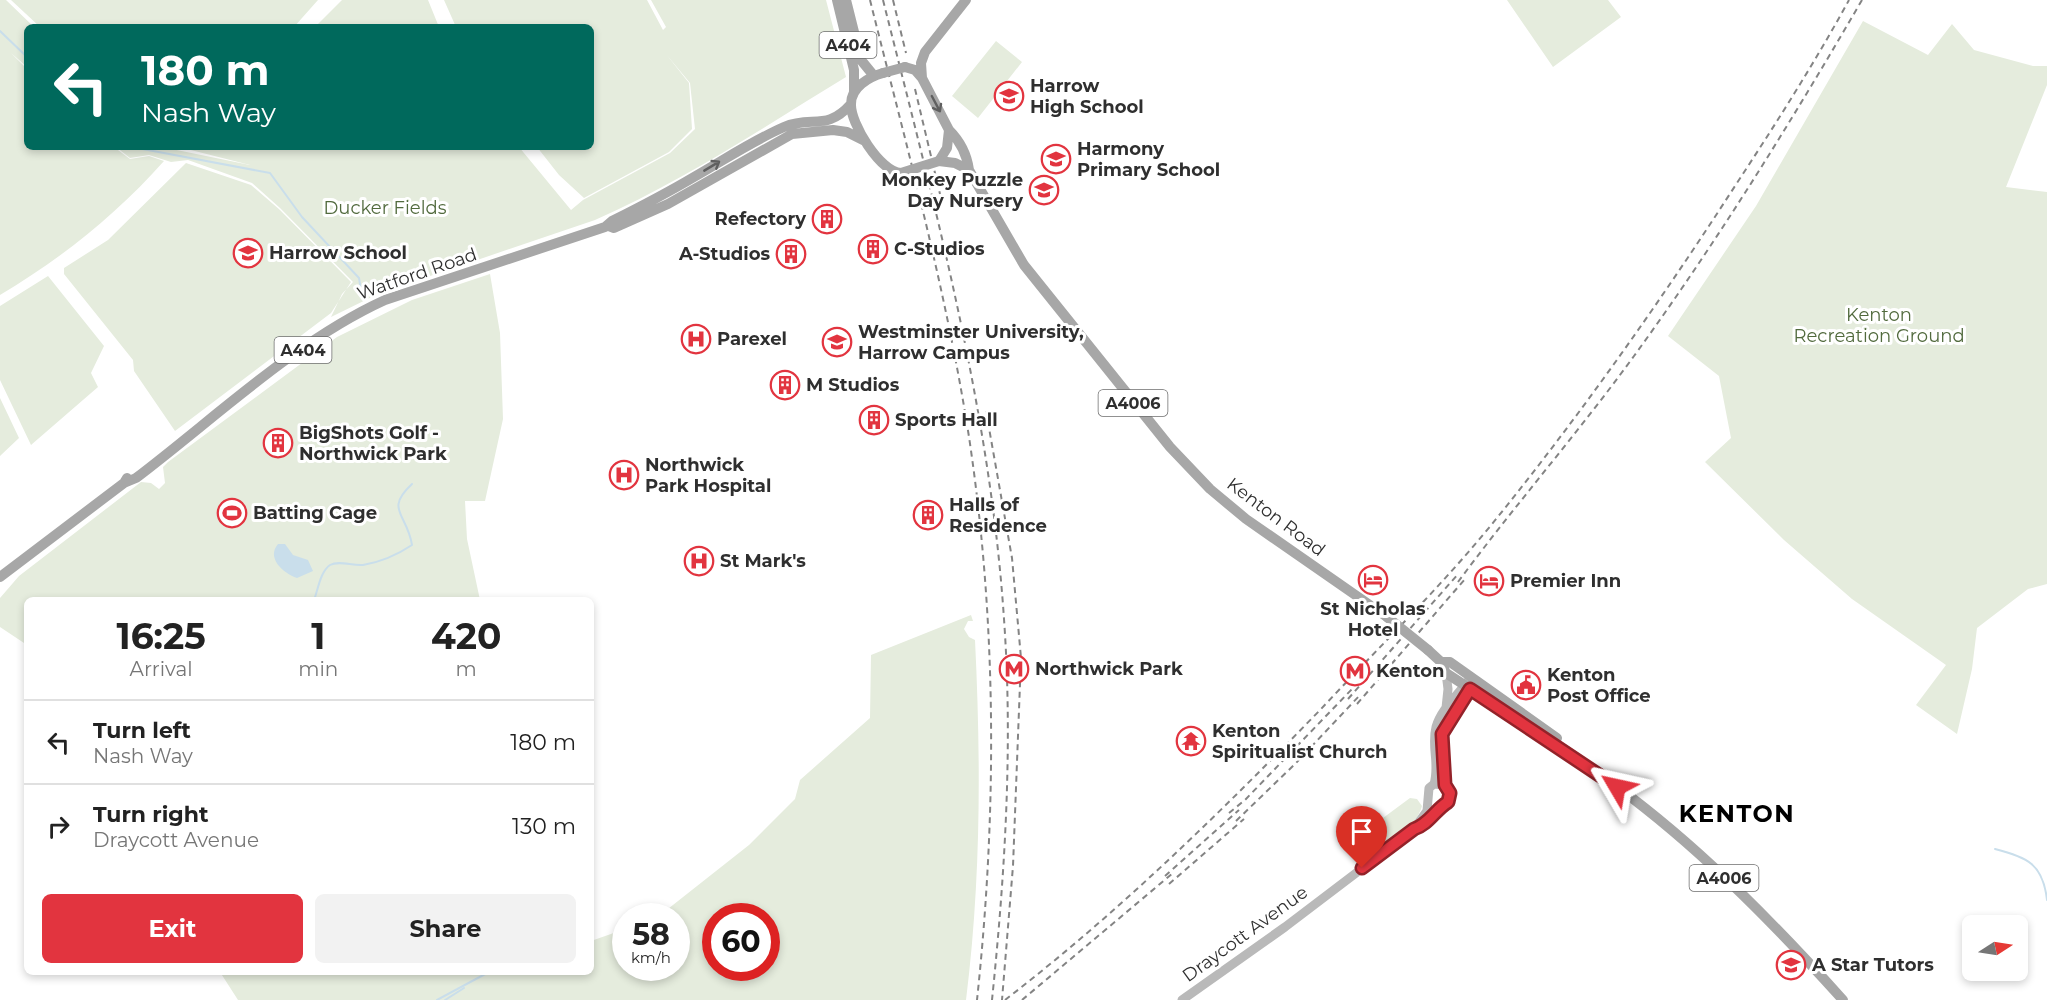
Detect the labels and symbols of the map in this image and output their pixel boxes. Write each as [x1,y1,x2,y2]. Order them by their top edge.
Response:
road number: A404 [820,32,876,58]
place label: Harrow High School [1030,75,1144,118]
school or university icon: Harrow High School [993,80,1025,112]
one-way arrow [930,95,942,112]
place label: Harmony Primary School [1077,138,1220,181]
school or university icon: Harmony Primary School [1040,143,1072,175]
one-way arrow [703,160,720,172]
place label: Monkey Puzzle Day Nursery [881,169,1023,212]
school or university icon: Monkey Puzzle Day Nursery [1028,174,1060,206]
park label: Ducker Fields [323,197,447,219]
building icon: Refectory [811,203,843,235]
place label: Refectory [715,208,806,230]
building icon: C-Studios [857,233,889,265]
school or university icon: Harrow School [232,237,264,269]
building icon: A-Studios [775,238,807,270]
place label: C-Studios [894,238,985,260]
place label: Harrow School [269,242,407,264]
street label: Watford Road [354,243,480,305]
place label: A-Studios [678,243,770,265]
park label: Kenton Recreation Ground [1793,304,1965,347]
place label: Westminster University, Harrow Campus [858,321,1084,364]
hospital icon: Parexel [680,323,712,355]
school or university icon: Westminster University, Harrow Campus [821,326,853,358]
place label: Parexel [717,328,787,350]
road number: A404 [274,337,332,363]
building icon: M Studios [769,369,801,401]
place label: M Studios [806,374,900,396]
road number: A4006 [1098,390,1168,416]
building icon: Sports Hall [858,404,890,436]
place label: Sports Hall [895,409,998,431]
place label: BigShots Golf - Northwick Park [299,422,447,465]
building icon: BigShots Golf - Northwick Park [262,427,294,459]
place label: Northwick Park Hospital [645,454,771,497]
hospital icon: Northwick Park Hospital [608,459,640,491]
street label: Kenton Road [1222,473,1330,561]
place label: Halls of Residence [949,494,1047,537]
sports icon: Batting Cage [216,497,248,529]
building icon: Halls of Residence [912,499,944,531]
place label: Batting Cage [253,502,377,524]
hospital icon: St Mark's [683,545,715,577]
place label: St Mark's [720,550,806,572]
hotel icon: St Nicholas Hotel [1357,564,1389,596]
hotel icon: Premier Inn [1473,565,1505,597]
place label: Premier Inn [1510,570,1621,592]
place label: St Nicholas Hotel [1320,598,1426,641]
metro station icon: Northwick Park [998,653,1030,685]
metro station icon: Kenton [1339,655,1371,687]
place label: Northwick Park [1035,658,1183,680]
place label: Kenton [1376,660,1444,682]
place label: Kenton Post Office [1547,664,1651,707]
public building icon: Kenton Post Office [1510,669,1542,701]
place label: Kenton Spiritualist Church [1212,720,1388,763]
temple icon: Kenton Spiritualist Church [1175,725,1207,757]
position arrow [1585,755,1649,819]
district label: KENTON [1679,799,1795,828]
pin [1336,806,1387,868]
road number: A4006 [1690,865,1758,891]
street label: Draycott Avenue [1178,881,1312,987]
speed limit sign: 60 [702,903,780,981]
north arrow [1962,915,2028,981]
school or university icon: A Star Tutors [1775,949,1807,981]
place label: A Star Tutors [1811,954,1934,976]

